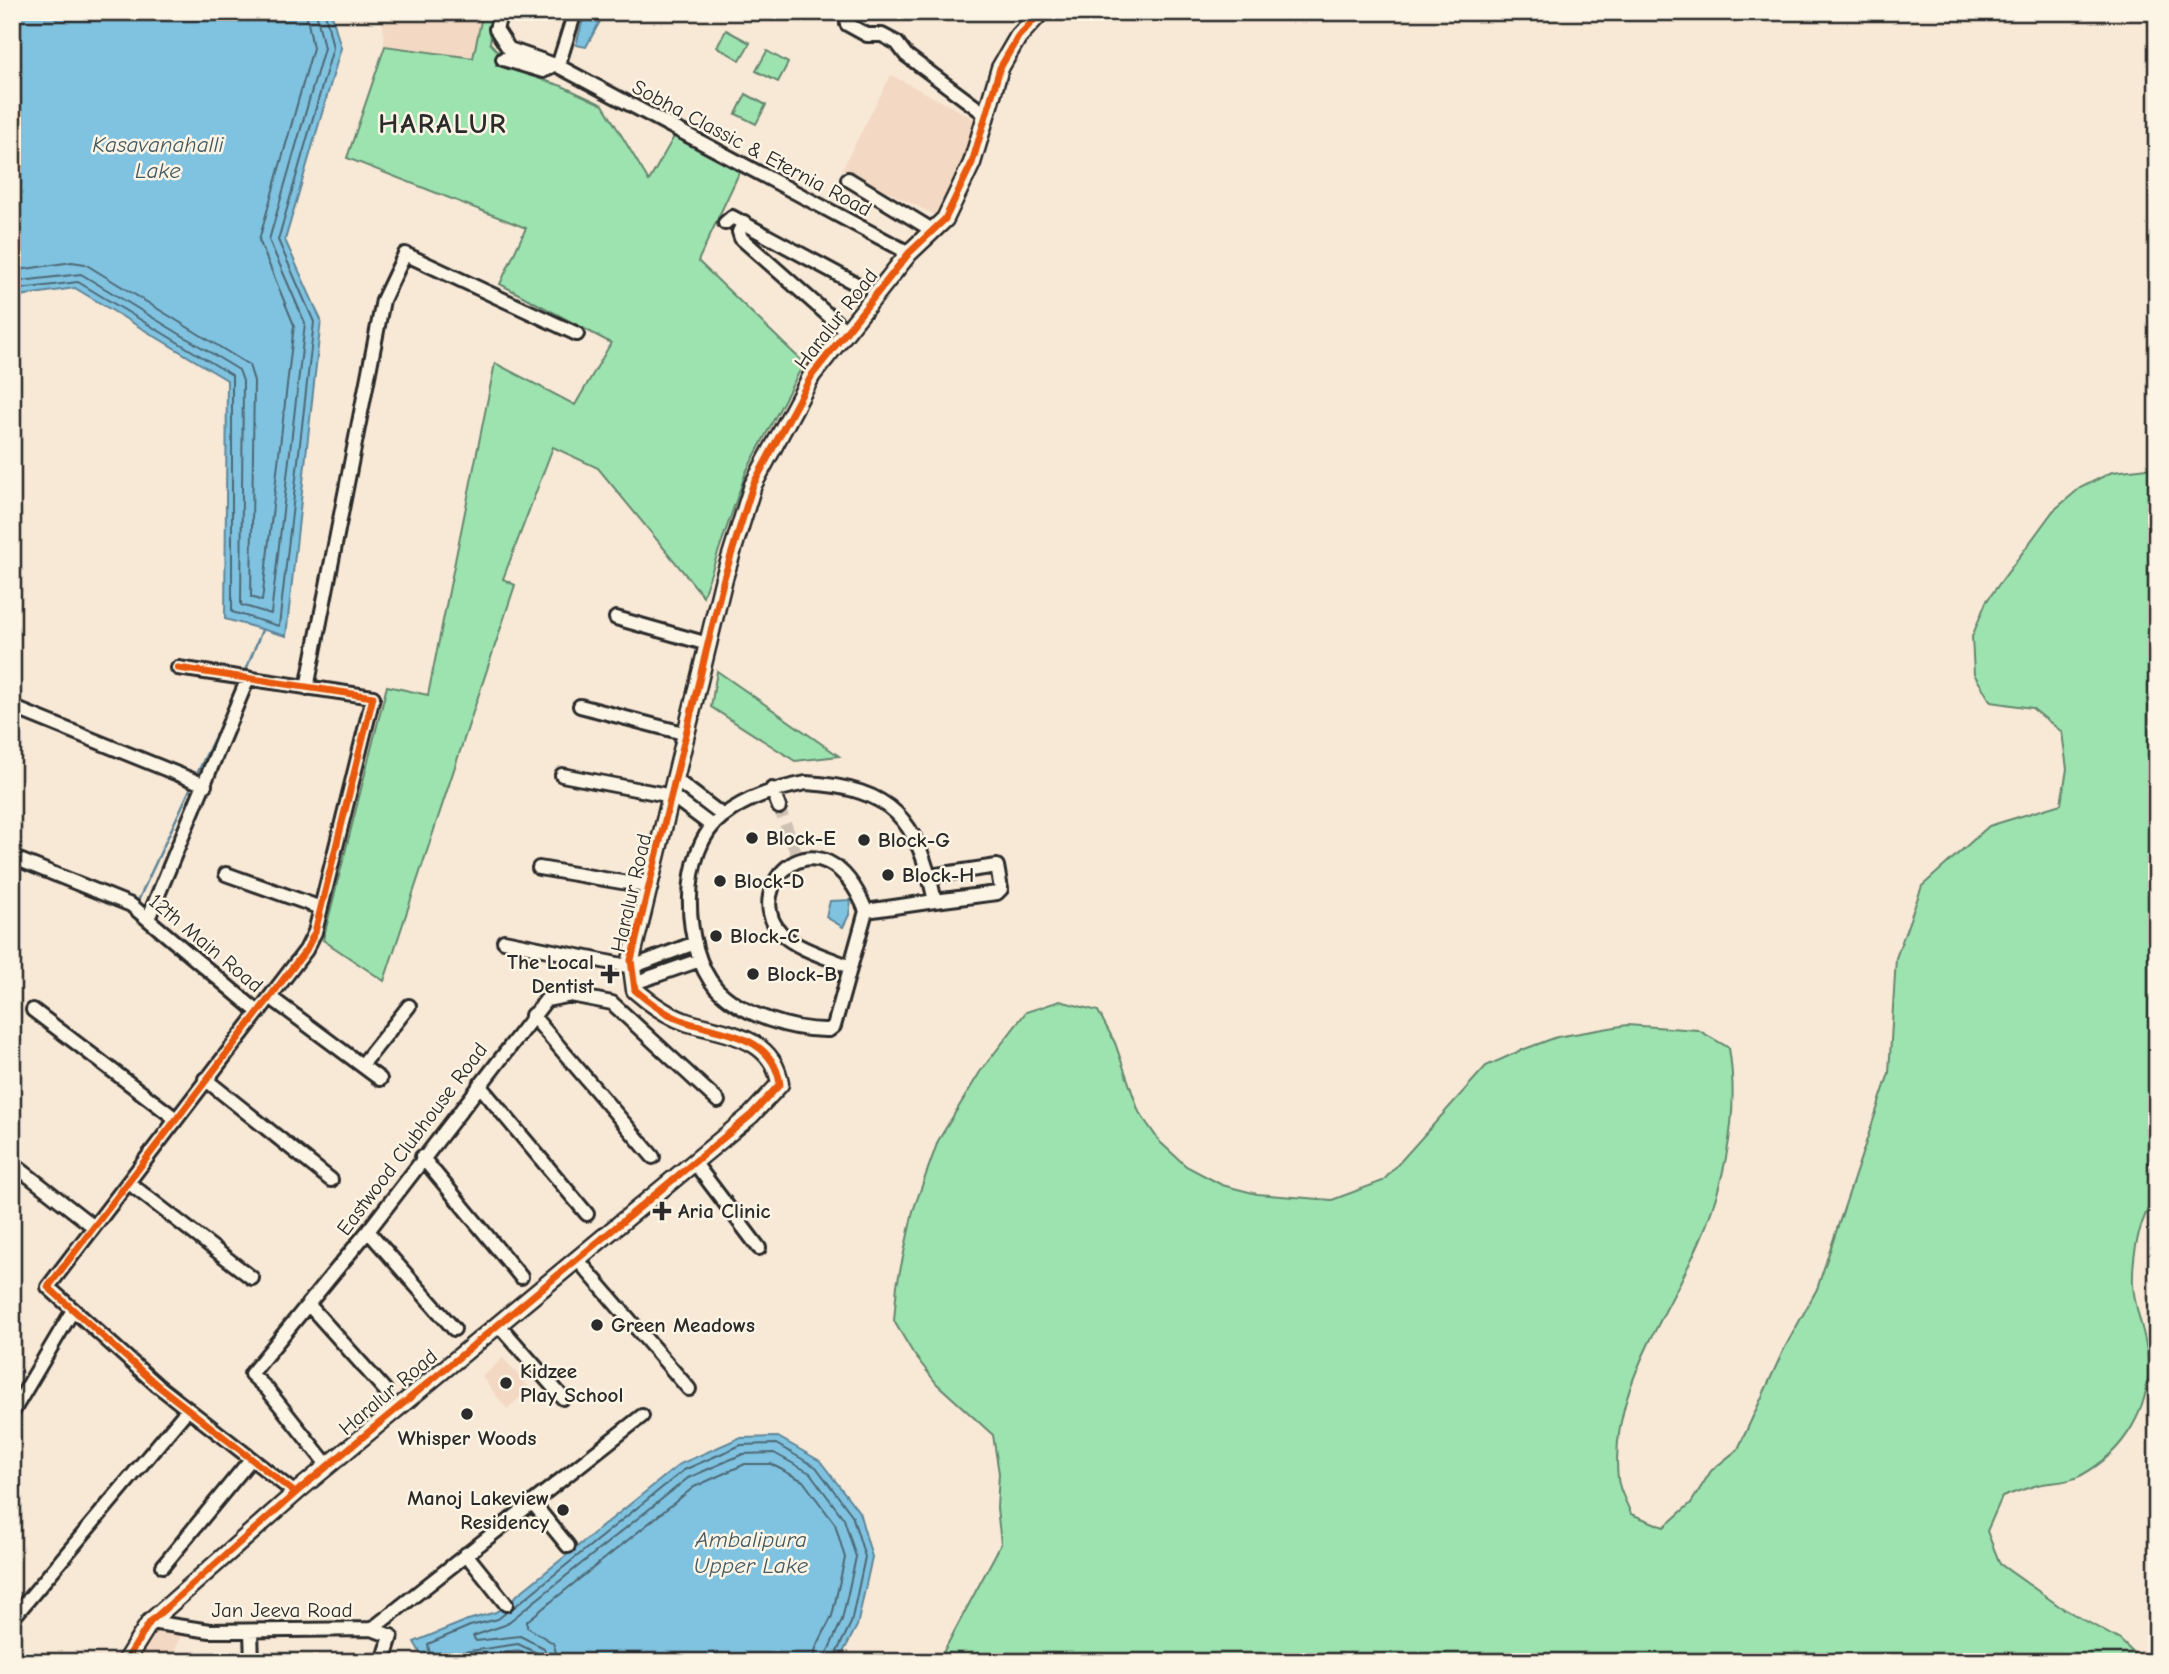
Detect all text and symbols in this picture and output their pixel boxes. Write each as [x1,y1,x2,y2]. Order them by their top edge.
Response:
street label: Sobha Classic & Eternia Road [628,75,876,221]
district label: HARALUR [378,108,508,140]
water label: Kasavanahalli Lake [92,131,225,184]
street label: Haralur Road [789,264,883,374]
place label: Block-E [766,826,836,850]
place label: Block-G [878,828,950,852]
marker: Block-E [744,830,760,846]
street label: Haralur Road [606,831,656,955]
marker: Block-G [856,832,872,848]
place label: Block-H [902,863,974,887]
marker: Block-H [880,867,896,883]
place label: Block-D [734,869,804,893]
marker: Block-D [712,873,728,889]
street label: 12th Main Road [144,889,268,997]
place label: Block-C [730,924,800,948]
marker: Block-C [708,928,724,944]
place label: The Local Dentist [507,950,595,998]
place label: Block-B [767,962,837,986]
marker: The Local Dentist [600,964,620,984]
marker: Block-B [745,966,761,982]
street label: Eastwood Clubhouse Road [332,1038,492,1240]
place label: Aria Clinic [678,1199,770,1223]
marker: Aria Clinic [652,1201,672,1221]
place label: Green Meadows [611,1313,755,1337]
marker: Green Meadows [589,1317,605,1333]
street label: Haralur Road [334,1344,442,1440]
place label: Kidzee Play School [520,1359,623,1407]
marker: Kidzee Play School [498,1375,514,1391]
marker: Whisper Woods [459,1406,475,1422]
place label: Whisper Woods [398,1426,536,1450]
place label: Manoj Lakeview Residency [407,1486,549,1534]
marker: Manoj Lakeview Residency [555,1502,571,1518]
water label: Ambalipura Upper Lake [694,1526,809,1579]
street label: Jan Jeeva Road [211,1598,353,1622]

